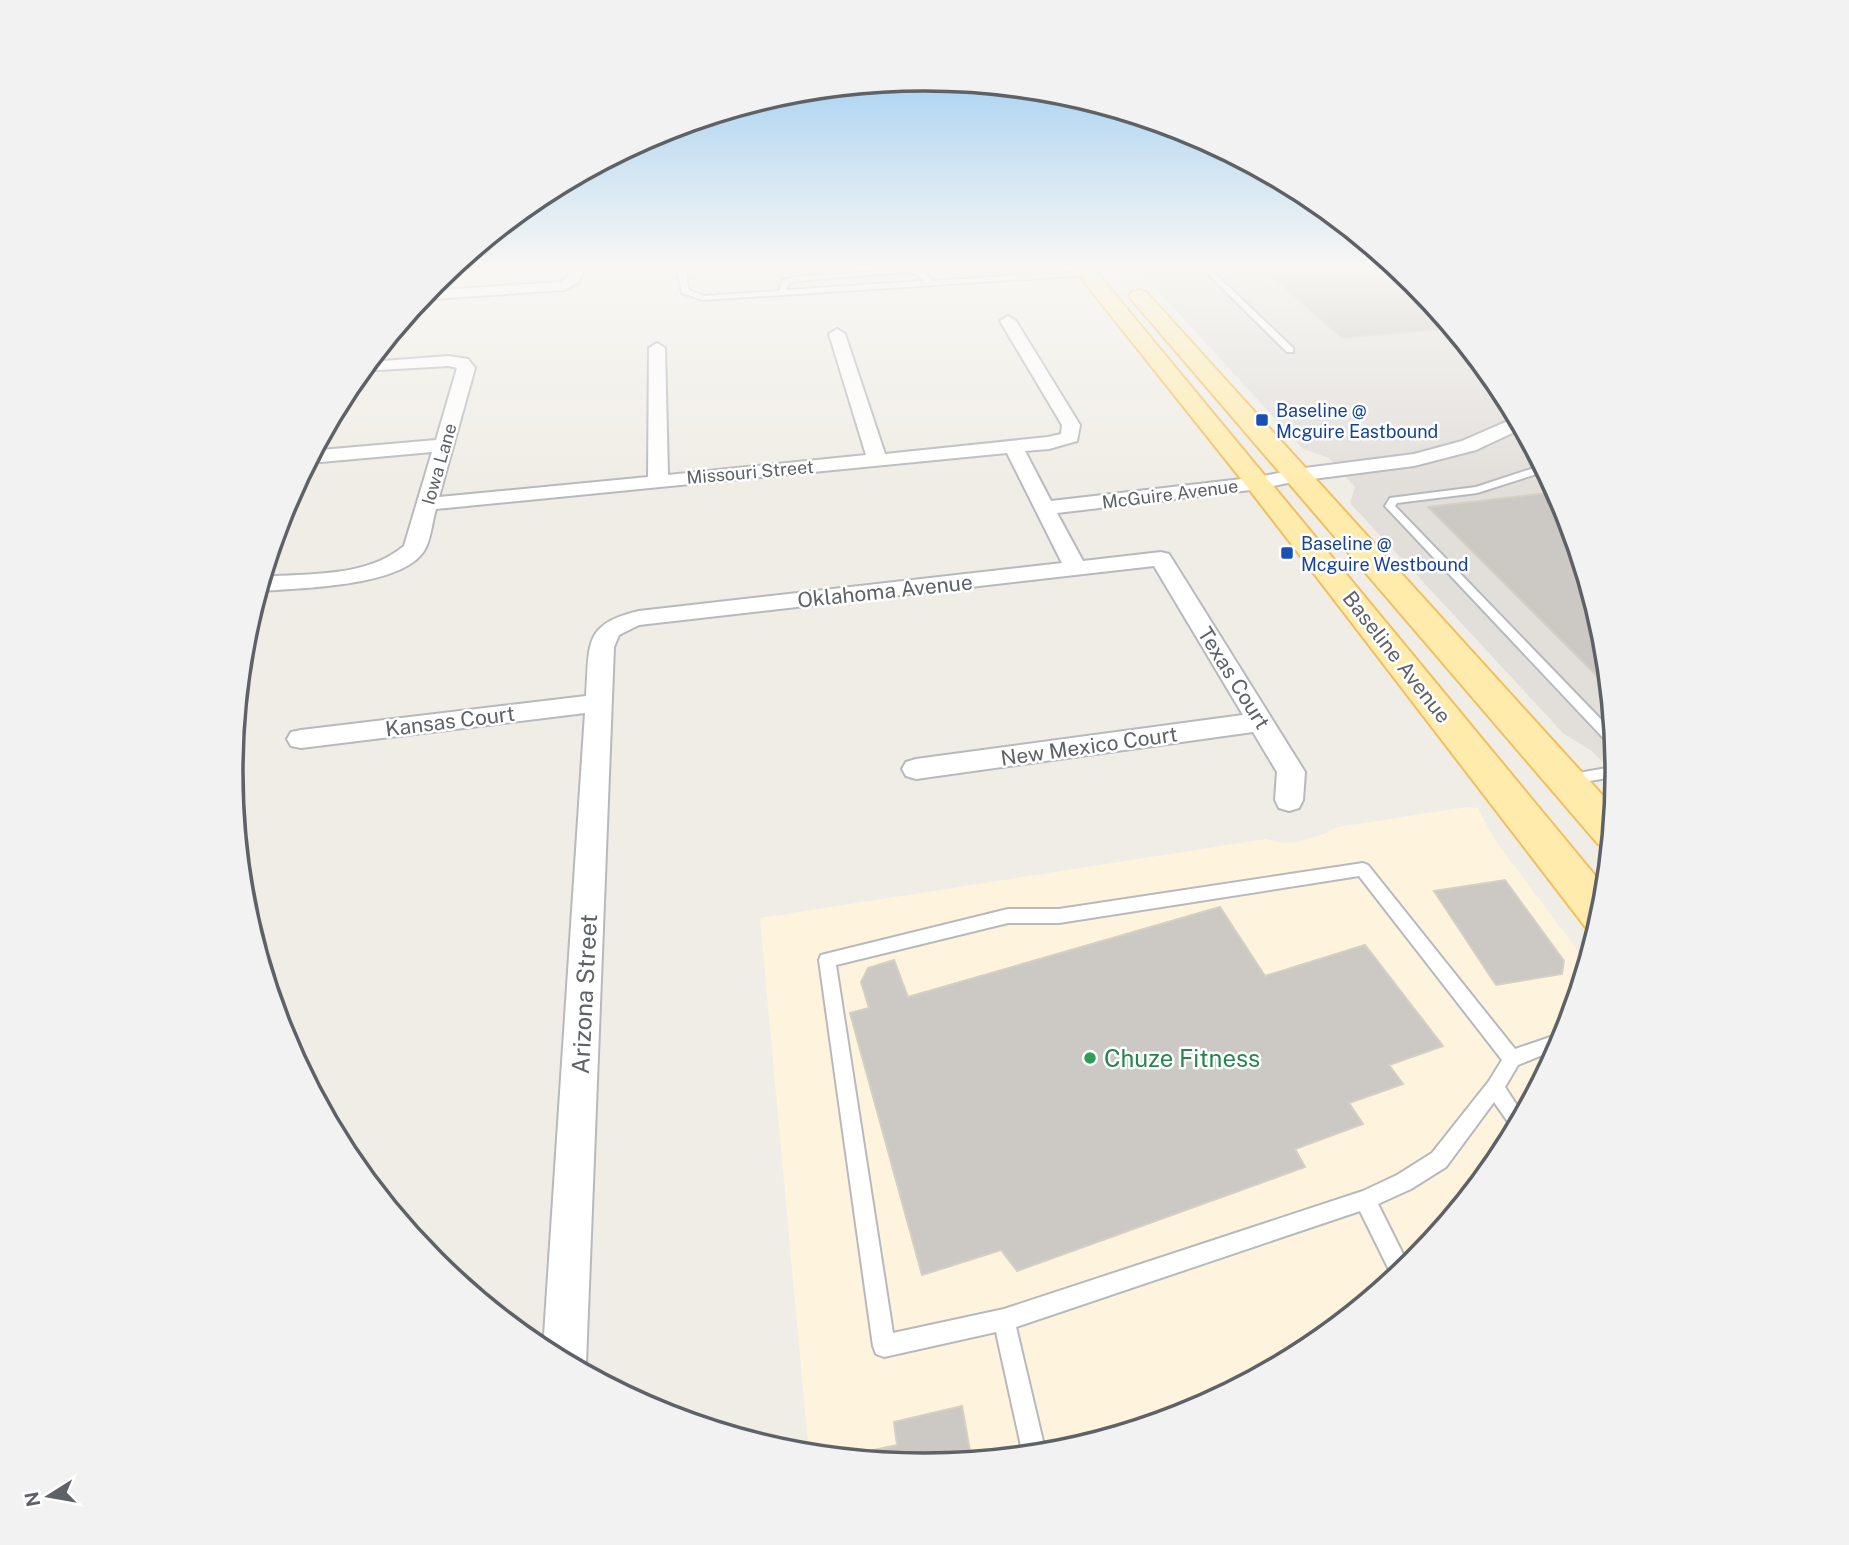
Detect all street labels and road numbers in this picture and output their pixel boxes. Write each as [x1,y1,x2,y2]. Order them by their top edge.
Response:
street label: Iowa Lane [417,421,461,507]
street label: Missouri Street [685,456,815,488]
street label: McGuire Avenue [1101,475,1239,513]
street label: Oklahoma Avenue [796,569,974,613]
street label: Baseline Avenue [1338,586,1456,728]
street label: Texas Court [1193,622,1275,734]
street label: Kansas Court [384,701,516,741]
street label: New Mexico Court [999,721,1179,771]
street label: Arizona Street [566,913,602,1075]

